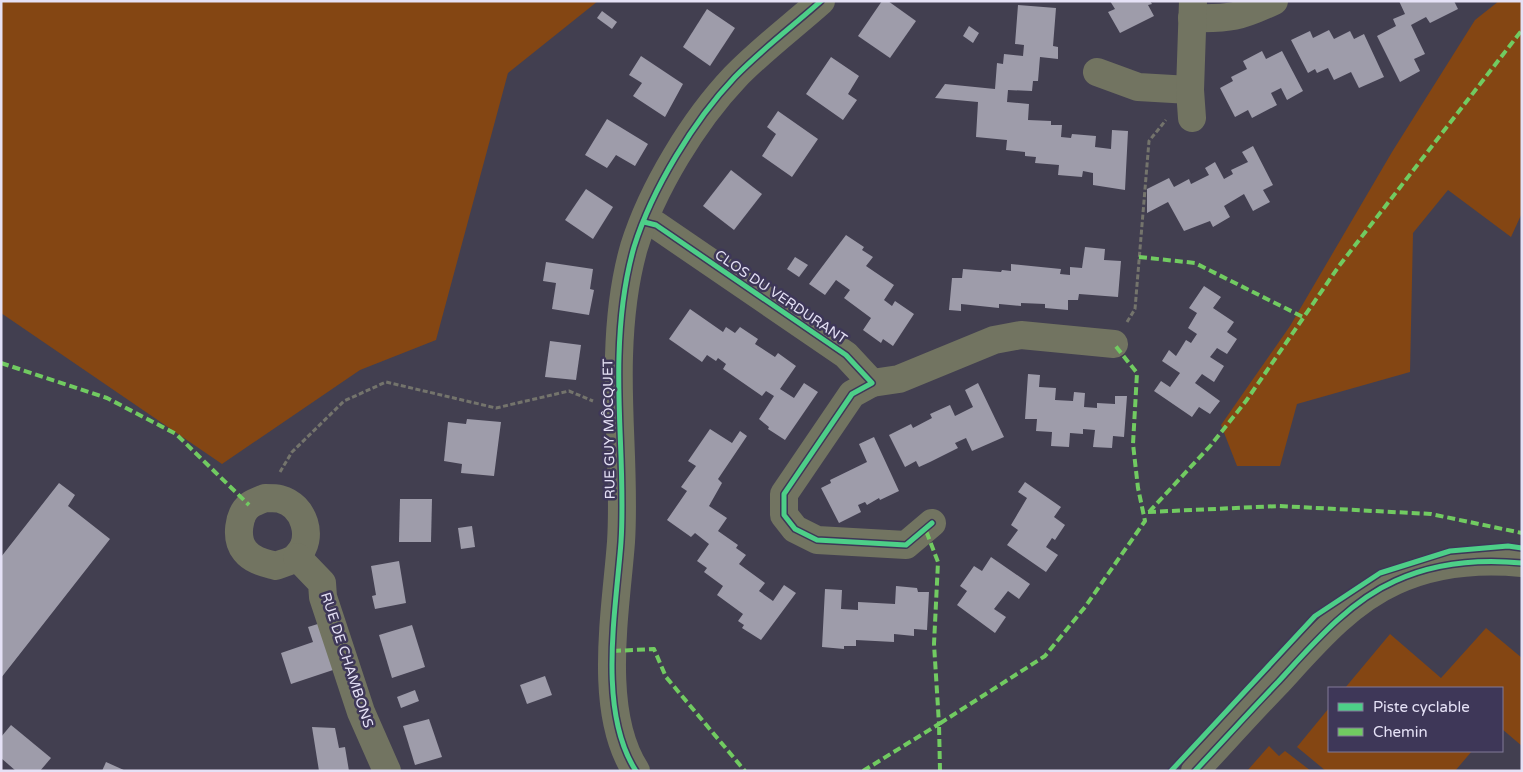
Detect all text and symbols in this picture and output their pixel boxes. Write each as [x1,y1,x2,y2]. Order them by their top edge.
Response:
street label: CLOS DU VERDURANT [712,246,851,348]
street label: RUE GUY MÔCQUET [599,358,619,500]
street label: RUE DE CHAMBONS [317,590,377,730]
legend [1328,687,1503,752]
text: Piste cyclable [1373,698,1470,716]
text: Chemin [1373,723,1428,741]

